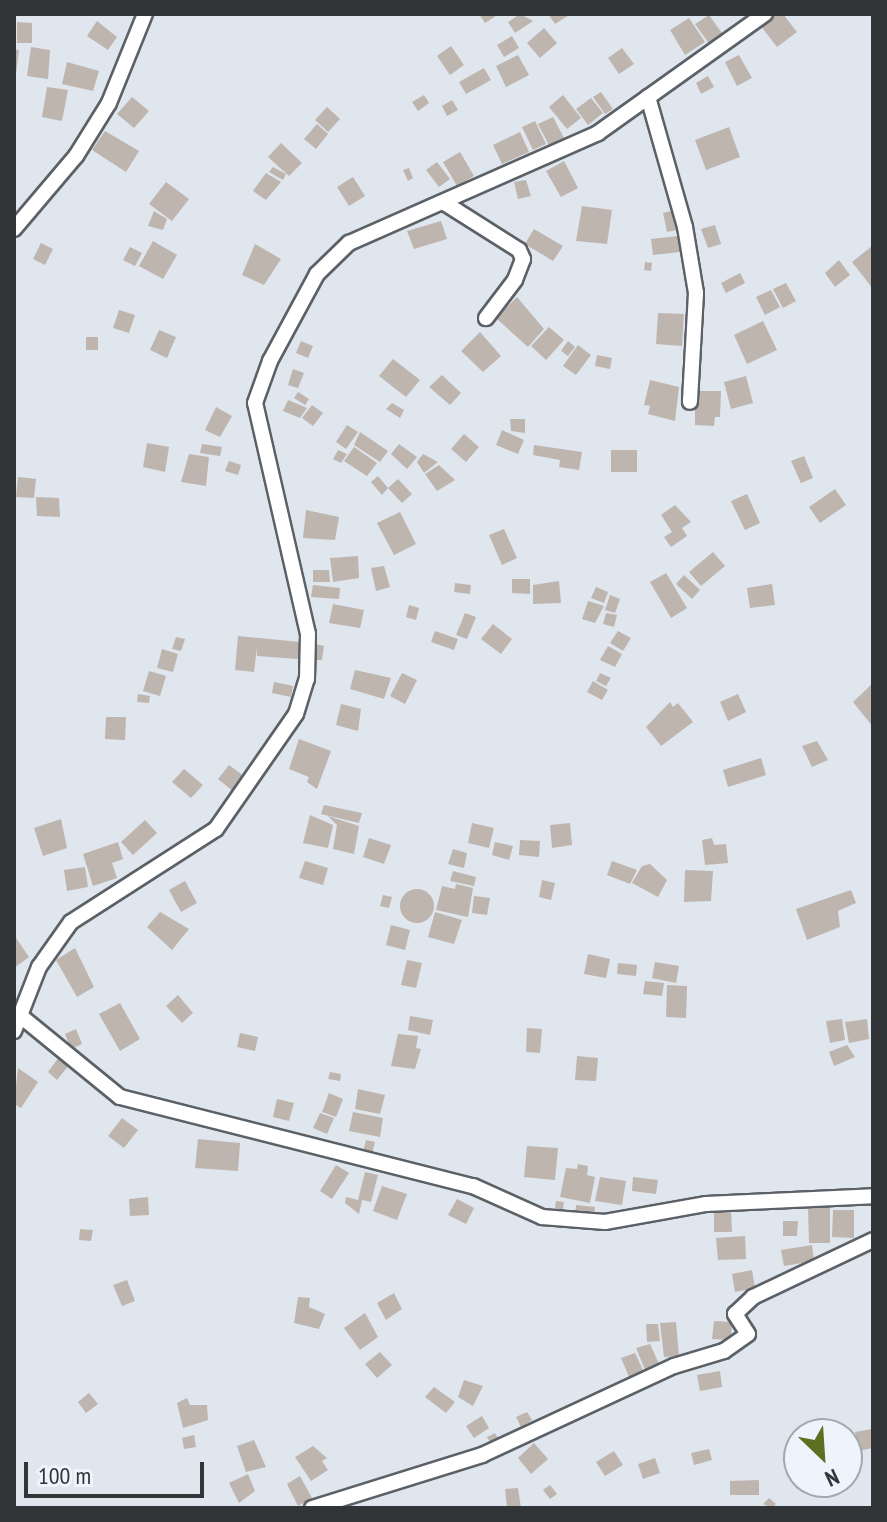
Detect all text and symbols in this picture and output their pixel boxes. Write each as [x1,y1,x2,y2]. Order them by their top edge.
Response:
north arrow [783,1418,863,1498]
scale bar [28,1446,208,1496]
text: 100 m [38,1460,91,1491]
text: N [821,1463,844,1493]

